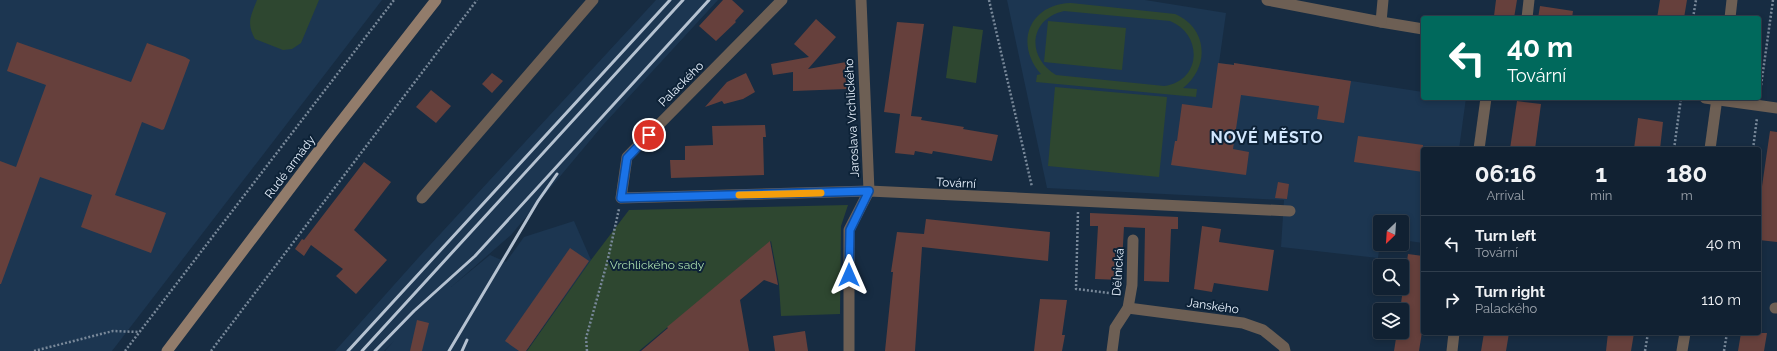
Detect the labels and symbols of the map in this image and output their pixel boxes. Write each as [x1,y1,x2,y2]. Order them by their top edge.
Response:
street label: Jaroslava Vrchlického [842,58,862,178]
street label: Palackého [656,59,706,109]
pin [632,118,666,152]
district label: NOVÉ MĚSTO [1210,127,1324,147]
street label: Rudé armády [262,133,318,201]
street label: Tovární [936,175,976,191]
north arrow [1373,215,1409,251]
street label: Dělnická [1109,248,1127,296]
position arrow [828,254,870,296]
park label: Vrchlického sady [610,258,705,272]
street label: Janského [1186,295,1240,317]

